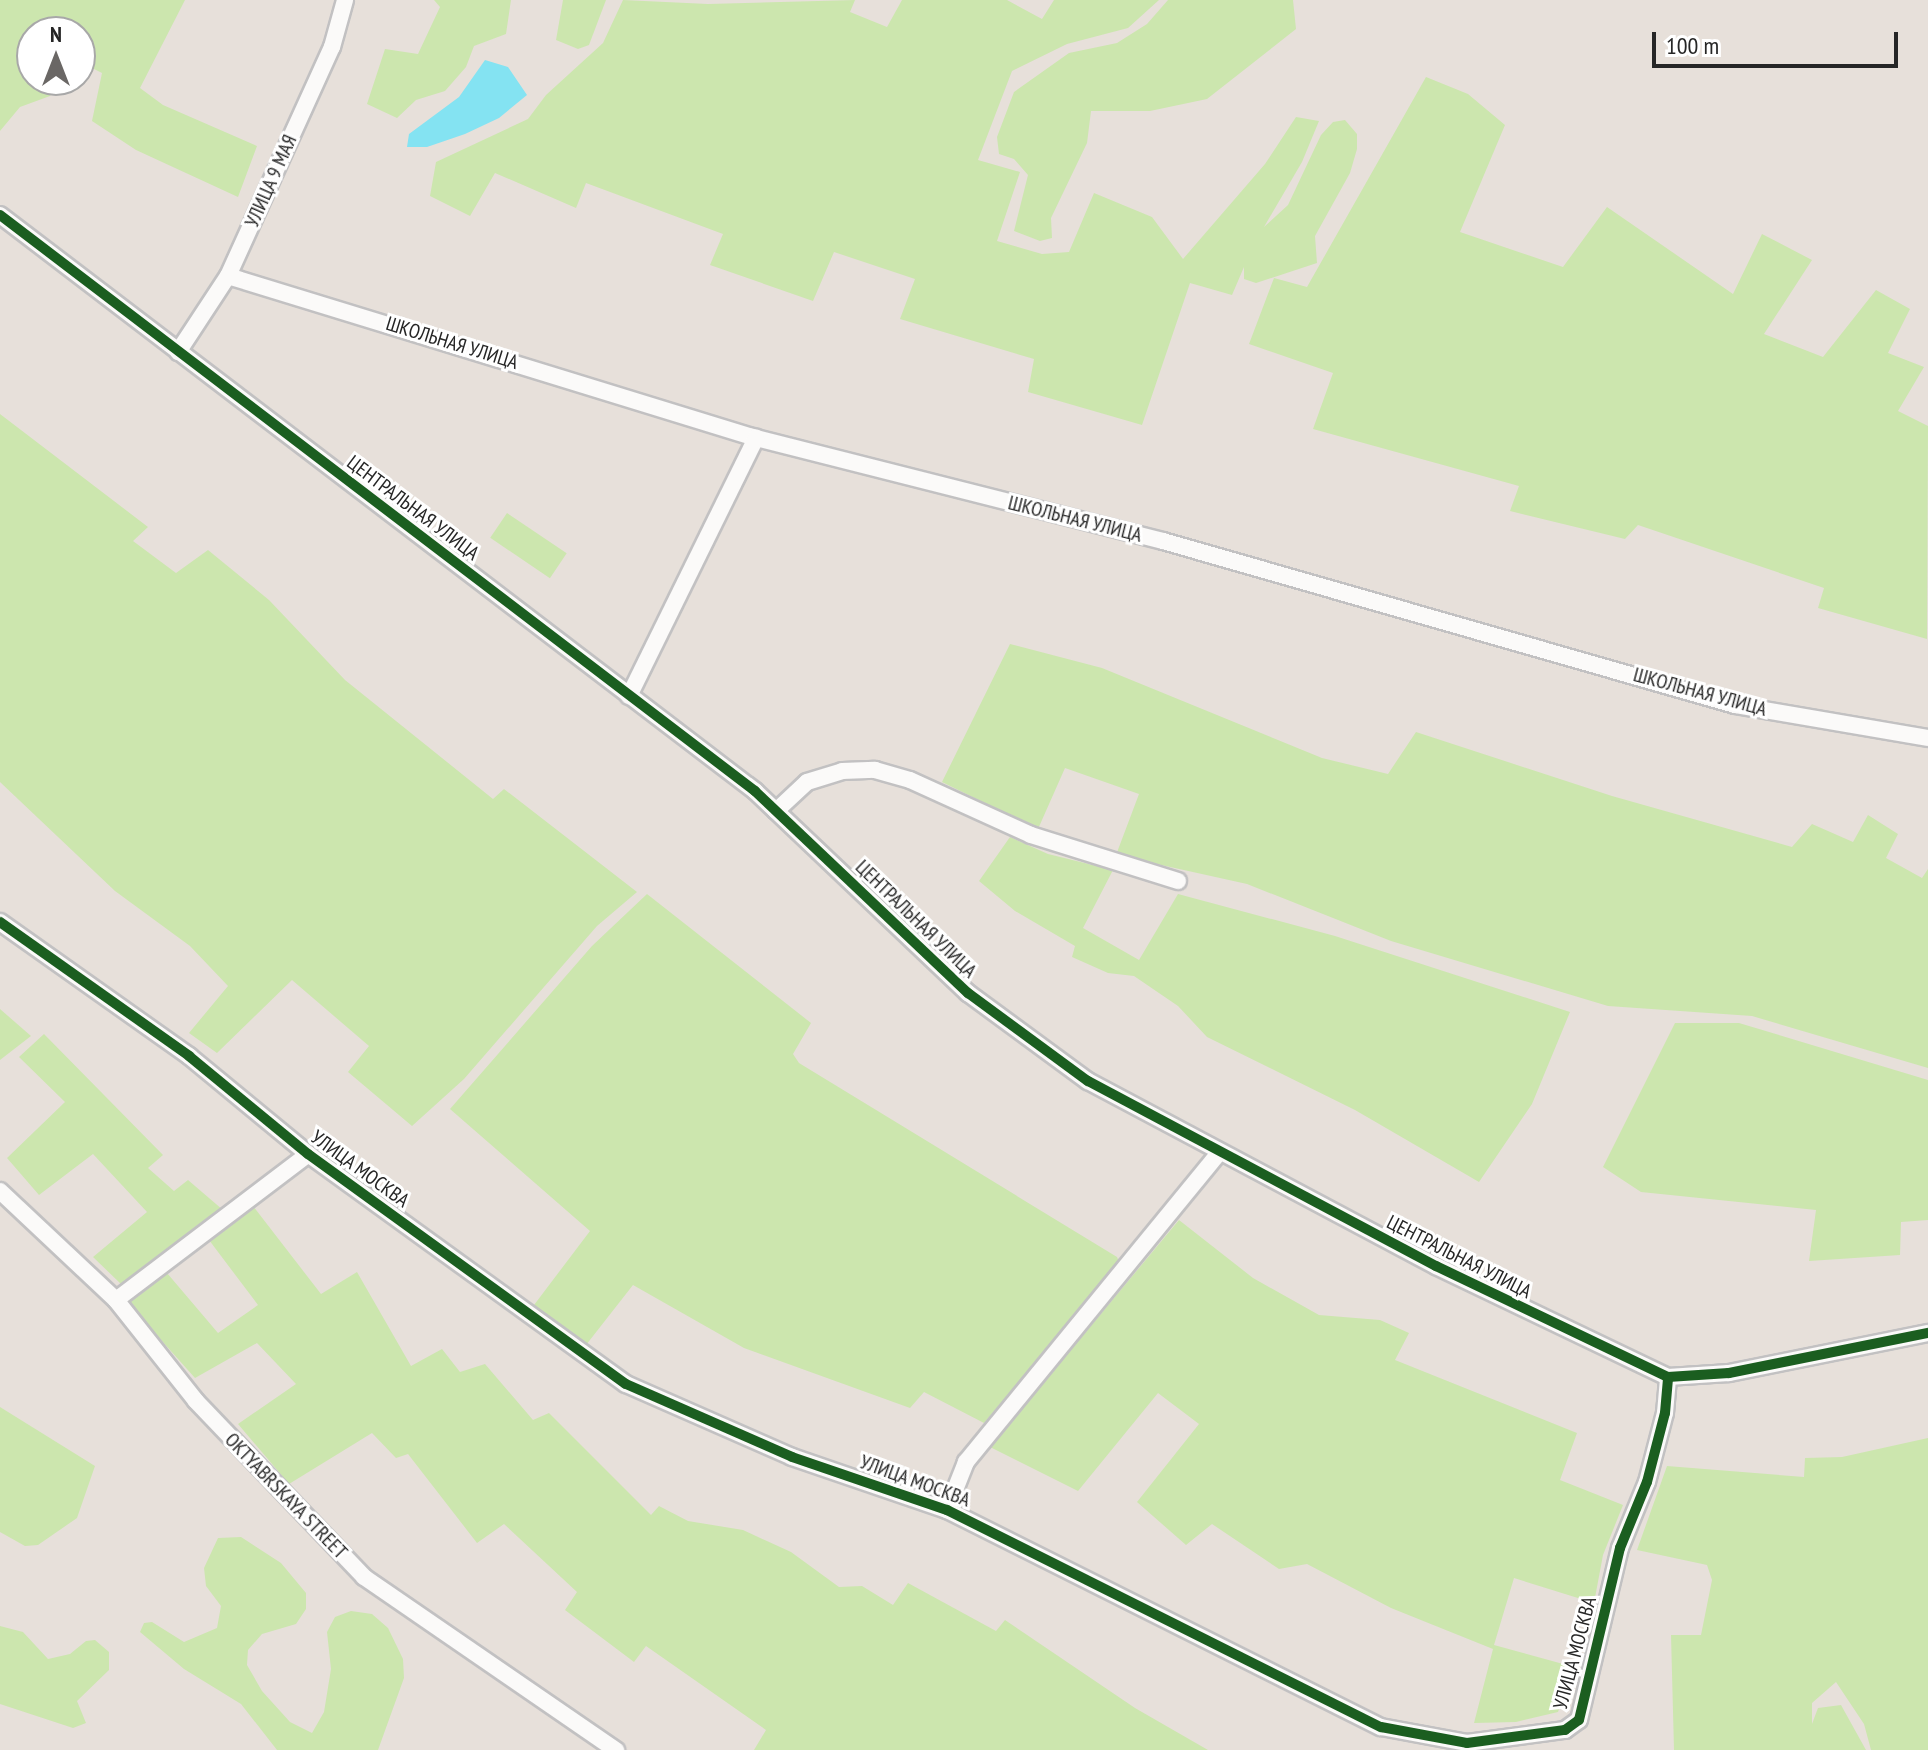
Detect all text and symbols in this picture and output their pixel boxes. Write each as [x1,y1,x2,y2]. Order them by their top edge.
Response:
north arrow [16,16,96,96]
scale bar [1656,16,1902,66]
text: N [50,20,62,48]
text: 100 m [1666,30,1719,61]
street label: УЛИЦА 9 МАЯ [240,131,302,231]
street label: ШКОЛЬНАЯ УЛИЦА [383,311,521,375]
street label: ЦЕНТРАЛЬНАЯ УЛИЦА [342,450,484,566]
street label: ШКОЛЬНАЯ УЛИЦА [1005,491,1145,547]
street label: ШКОЛЬНАЯ УЛИЦА [1631,663,1769,721]
street label: ЦЕНТРАЛЬНАЯ УЛИЦА [850,855,982,983]
street label: УЛИЦА МОСКВА [306,1125,414,1213]
street label: ЦЕНТРАЛЬНАЯ УЛИЦА [1383,1210,1535,1304]
street label: OKTYABRSKAYA STREET [220,1428,352,1564]
street label: УЛИЦА МОСКВА [856,1450,974,1512]
street label: УЛИЦА МОСКВА [1548,1594,1602,1712]

